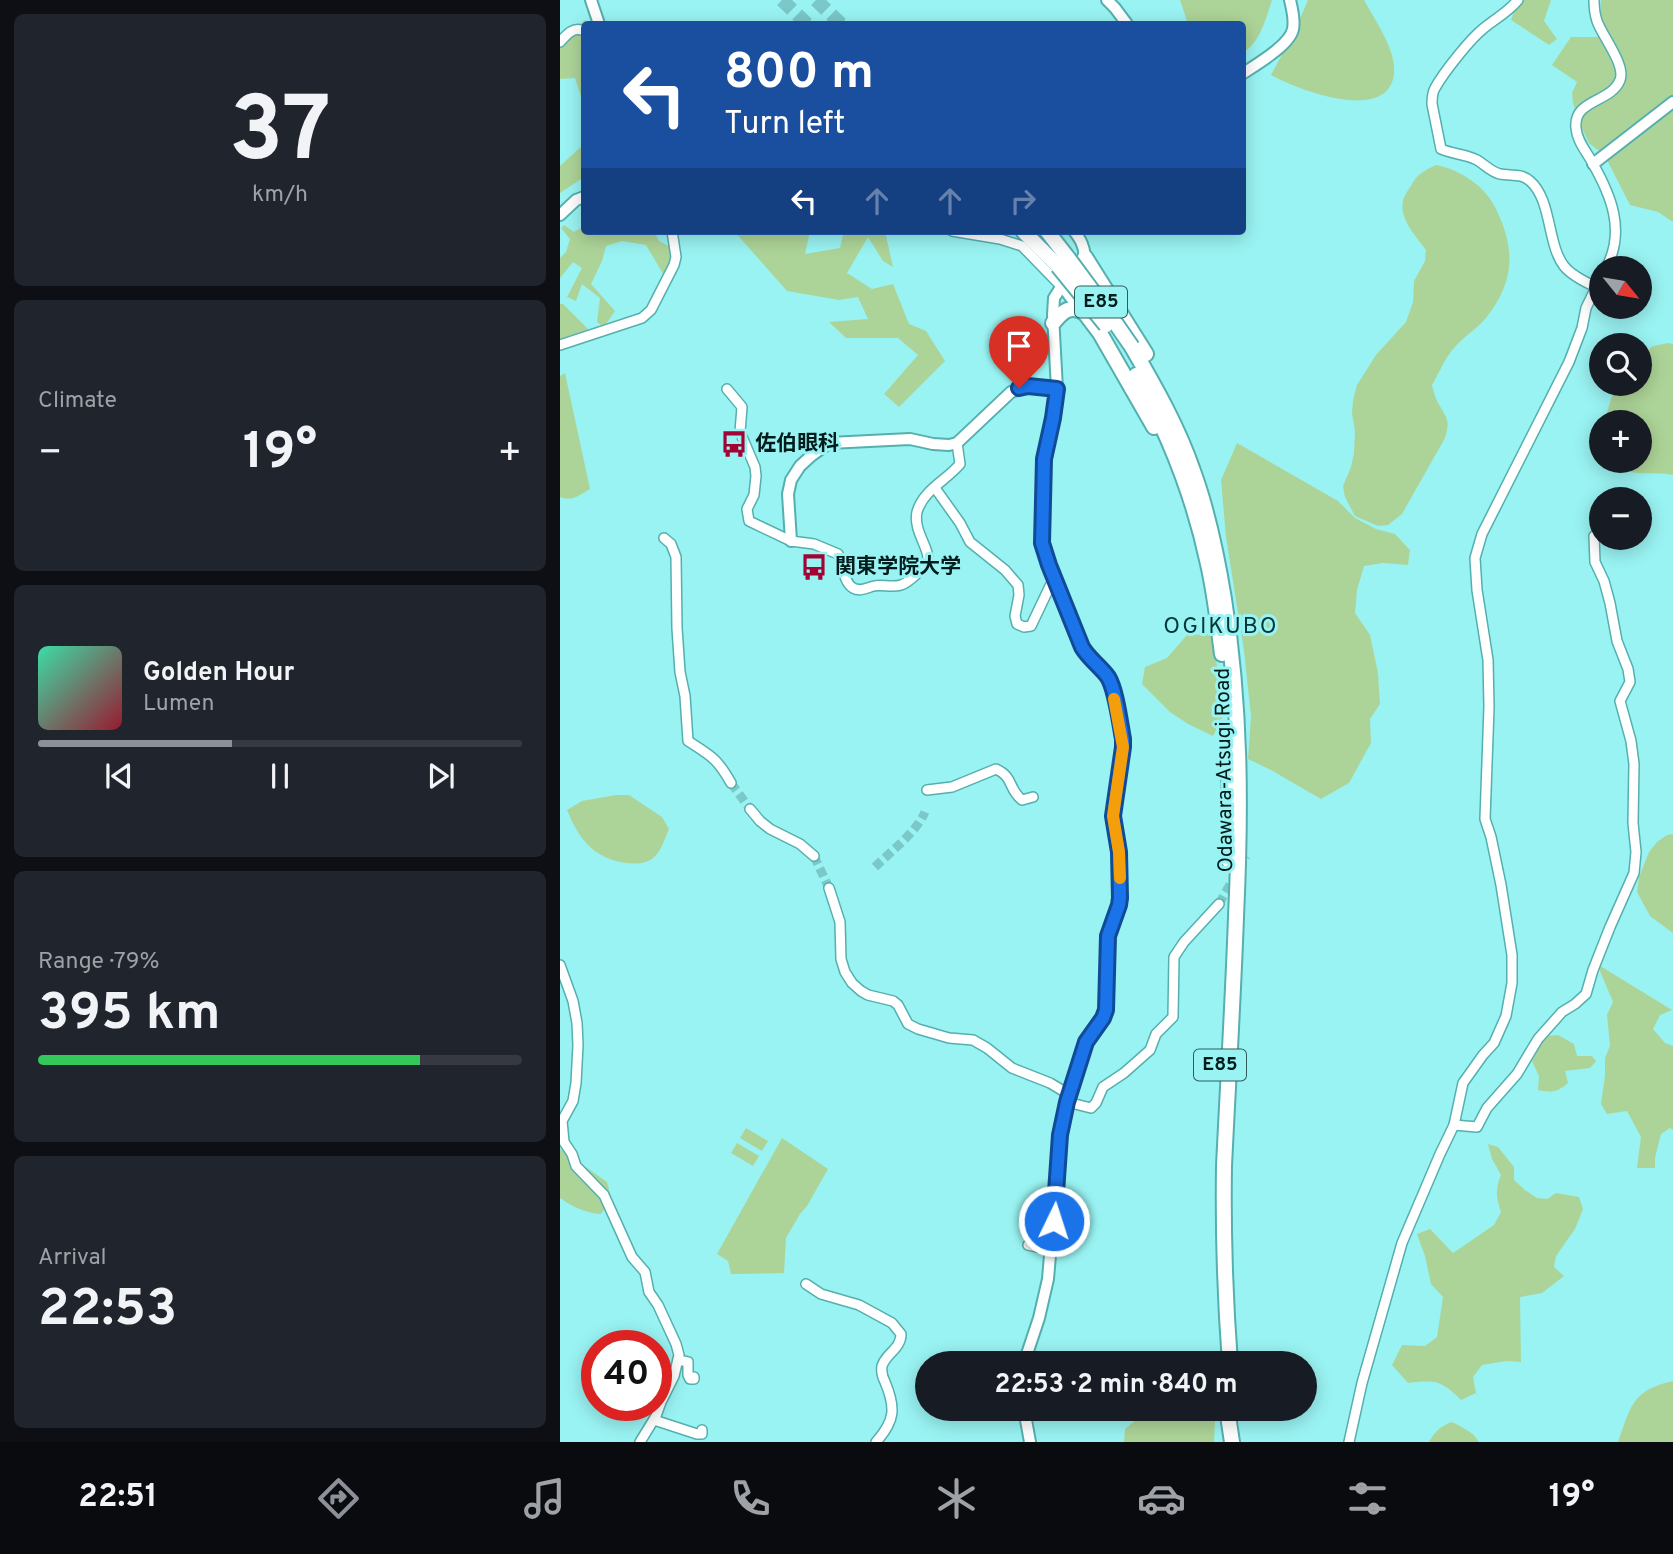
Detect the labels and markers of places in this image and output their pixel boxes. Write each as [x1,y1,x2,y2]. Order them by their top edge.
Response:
pin [989,316,1049,388]
bus stop icon: 佐伯眼科 [719,429,749,459]
place label: 佐伯眼科 [755,431,839,458]
bus stop icon: 関東学院大学 [799,552,829,582]
place label: 関東学院大学 [835,554,961,581]

